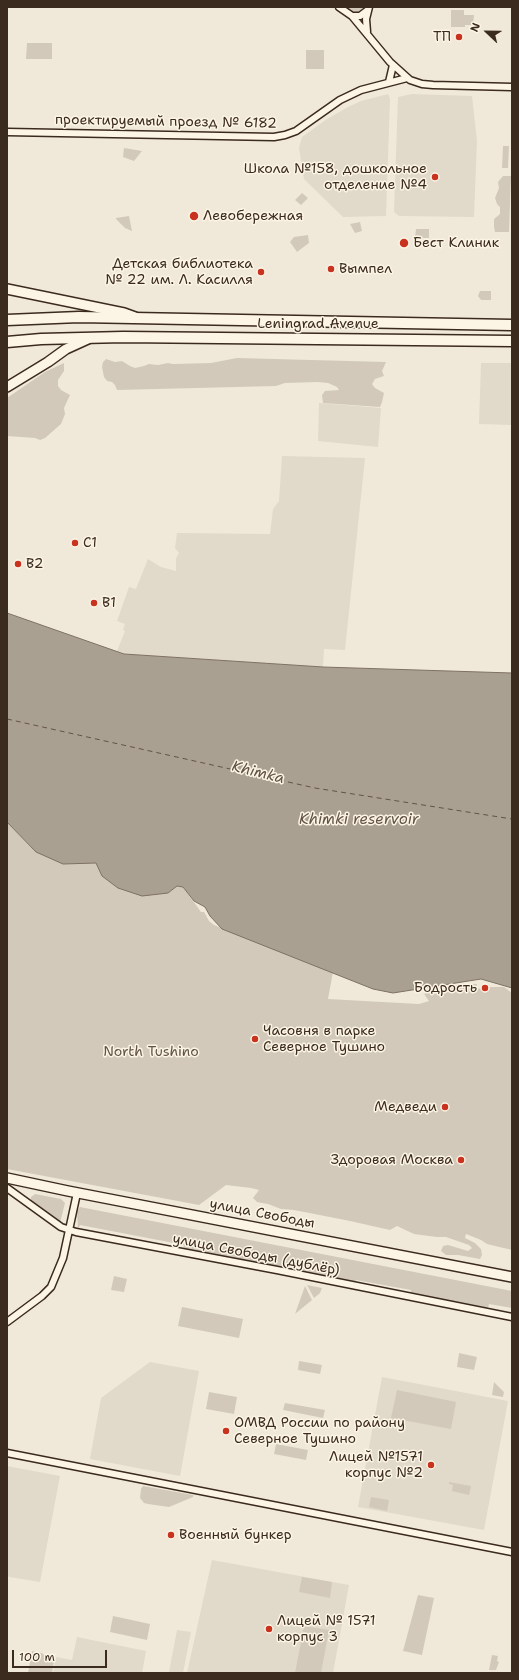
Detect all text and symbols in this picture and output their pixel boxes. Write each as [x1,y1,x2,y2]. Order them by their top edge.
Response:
north arrow [467,12,507,52]
text: N [467,20,484,34]
place label: ТП [433,29,451,45]
marker: ТП [454,32,464,42]
street label: проектируемый проезд № 6182 [55,112,277,132]
place label: Школа №158, дошкольное отделение №4 [244,161,427,194]
marker: Школа №158, дошкольное отделение №4 [430,172,440,182]
place label: Левобережная [203,208,303,224]
marker: Левобережная [188,210,200,222]
place label: Бест Клиник [413,235,499,251]
marker: Бест Клиник [398,237,410,249]
place label: Детская библиотека № 22 им. Л. Касилля [105,256,253,288]
place label: Вымпел [339,261,392,277]
marker: Вымпел [326,264,336,274]
marker: Детская библиотека № 22 им. Л. Касилля [256,267,266,277]
street label: Leningrad Avenue [257,316,379,332]
place label: C1 [83,535,97,551]
marker: C1 [70,538,80,548]
place label: B2 [26,556,44,572]
marker: B2 [13,559,23,569]
place label: B1 [102,595,116,611]
marker: B1 [89,598,99,608]
water label: Khimka [230,758,286,788]
water label: Khimki reservoir [299,811,419,829]
place label: Бодрость [414,980,477,996]
marker: Бодрость [480,983,490,993]
place label: Часовня в парке Северное Тушино [263,1023,385,1056]
marker: Часовня в парке Северное Тушино [250,1034,260,1044]
park label: North Tushino [103,1044,199,1060]
place label: Медведи [374,1099,437,1115]
marker: Медведи [440,1102,450,1112]
place label: Здоровая Москва [331,1152,453,1168]
marker: Здоровая Москва [456,1155,466,1165]
street label: улица Свободы [208,1196,316,1232]
street label: улица Свободы (дублёр) [171,1231,341,1279]
place label: ОМВД России по району Северное Тушино [234,1415,405,1448]
marker: ОМВД России по району Северное Тушино [221,1426,231,1436]
place label: Лицей №1571 корпус №2 [329,1449,423,1482]
marker: Лицей №1571 корпус №2 [426,1460,436,1470]
place label: Военный бункер [179,1527,292,1543]
marker: Военный бункер [166,1530,176,1540]
place label: Лицей № 1571 корпус 3 [277,1613,376,1646]
marker: Лицей № 1571 корпус 3 [264,1624,274,1634]
scale bar [14,1642,109,1668]
text: 100 m [19,1649,55,1665]

